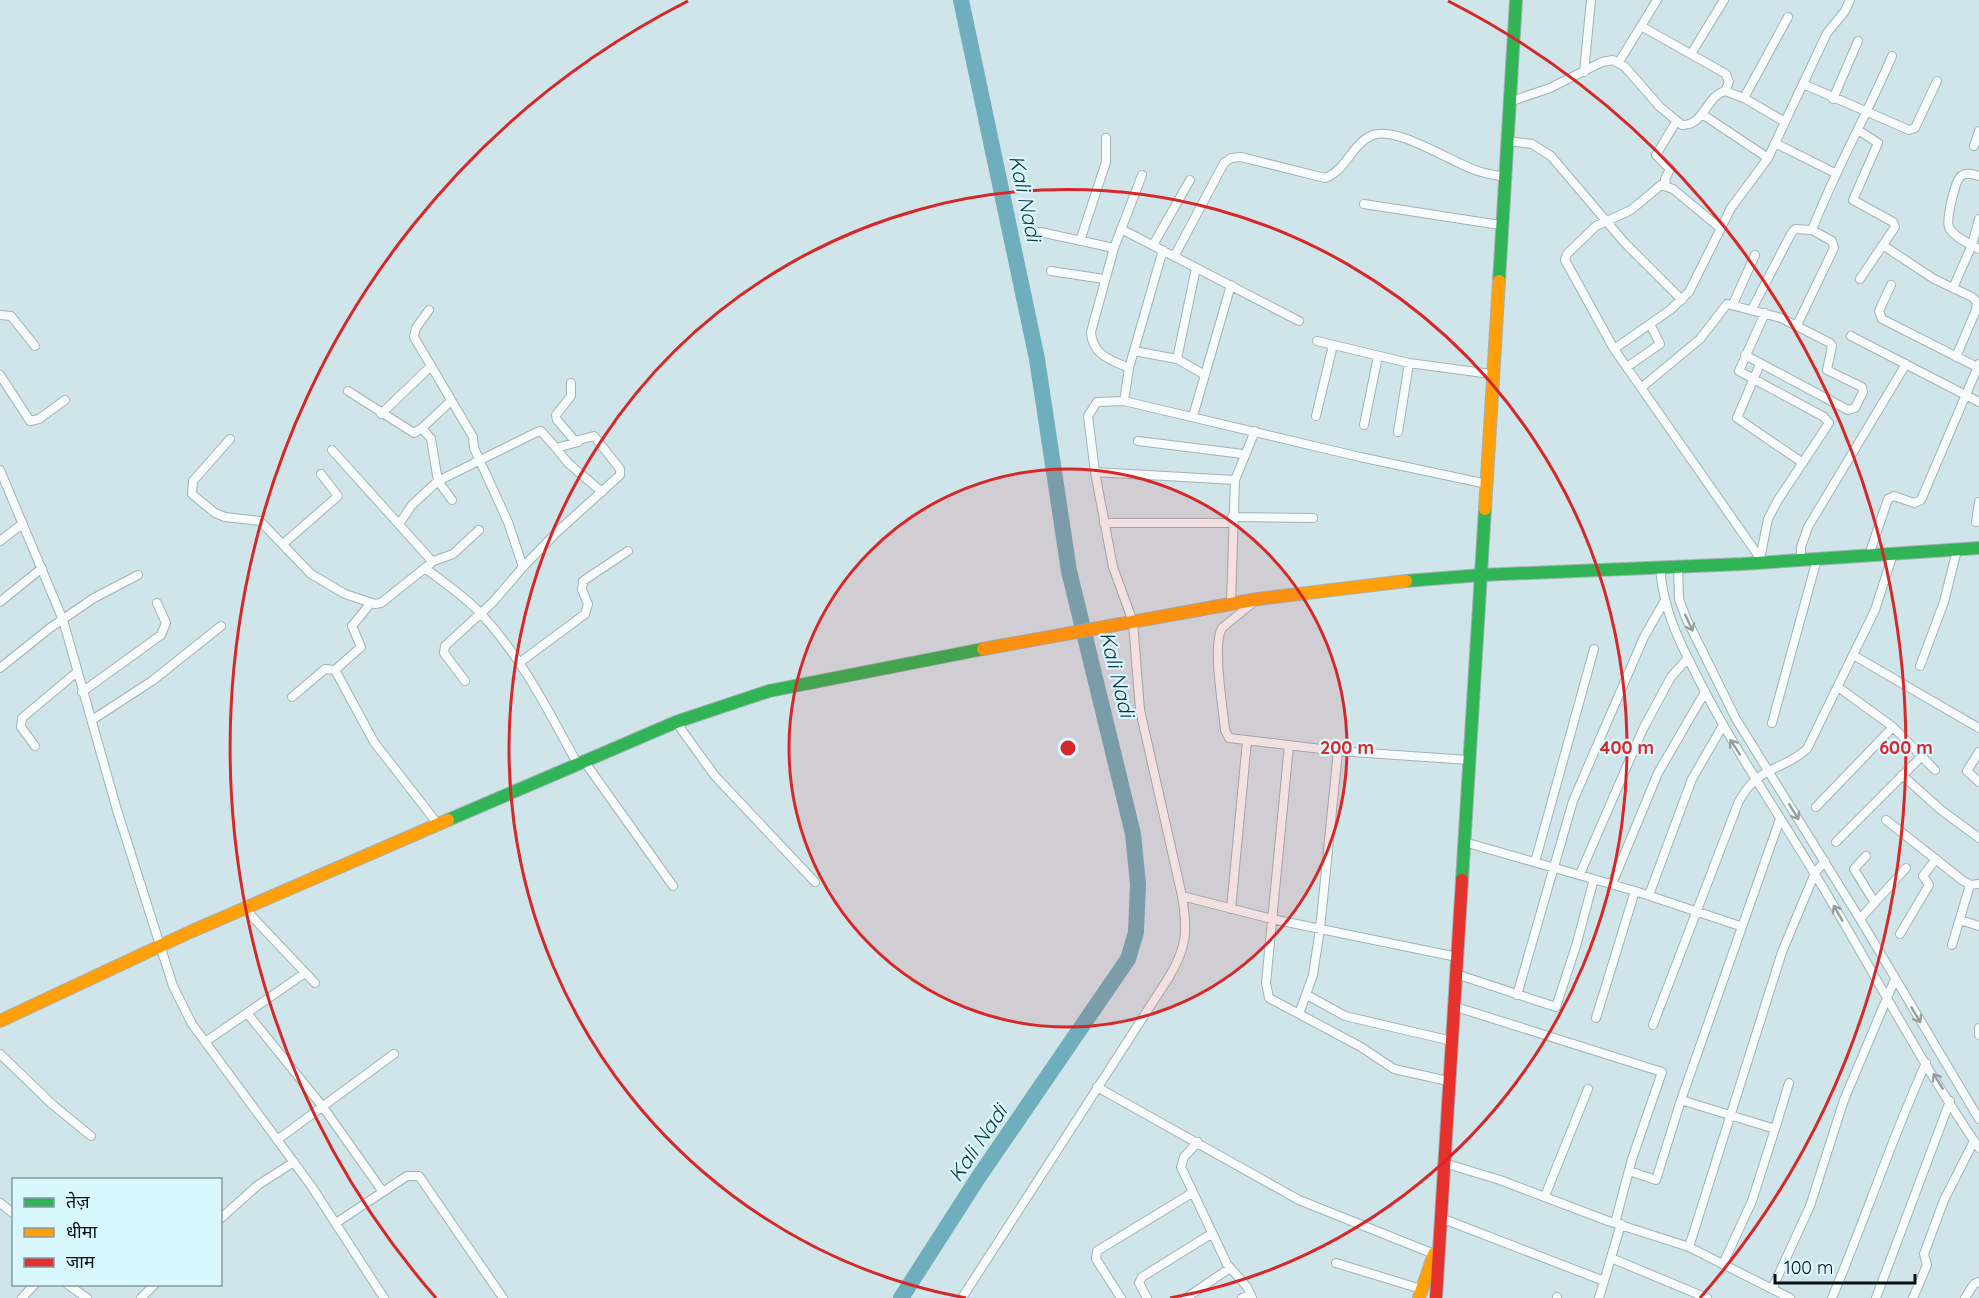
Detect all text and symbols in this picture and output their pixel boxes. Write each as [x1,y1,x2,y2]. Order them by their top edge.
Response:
water label: Kali Nadi [1004,153,1048,246]
one-way arrow [1683,614,1695,632]
water label: Kali Nadi [1095,629,1142,722]
text: 200 m [1320,736,1374,759]
text: 400 m [1600,736,1654,759]
text: 600 m [1879,736,1933,759]
centre of rings [1058,738,1078,758]
one-way arrow [1729,739,1741,756]
one-way arrow [1788,803,1800,820]
one-way arrow [1832,905,1844,922]
one-way arrow [1910,1006,1922,1023]
one-way arrow [1931,1072,1944,1089]
water label: Kali Nadi [942,1098,1014,1186]
legend [12,1178,222,1286]
text: तेज़ [66,1190,90,1213]
text: धीमा [66,1220,97,1243]
scale bar [1775,1247,1914,1285]
text: जाम [66,1250,96,1273]
text: 100 m [1784,1256,1833,1279]

